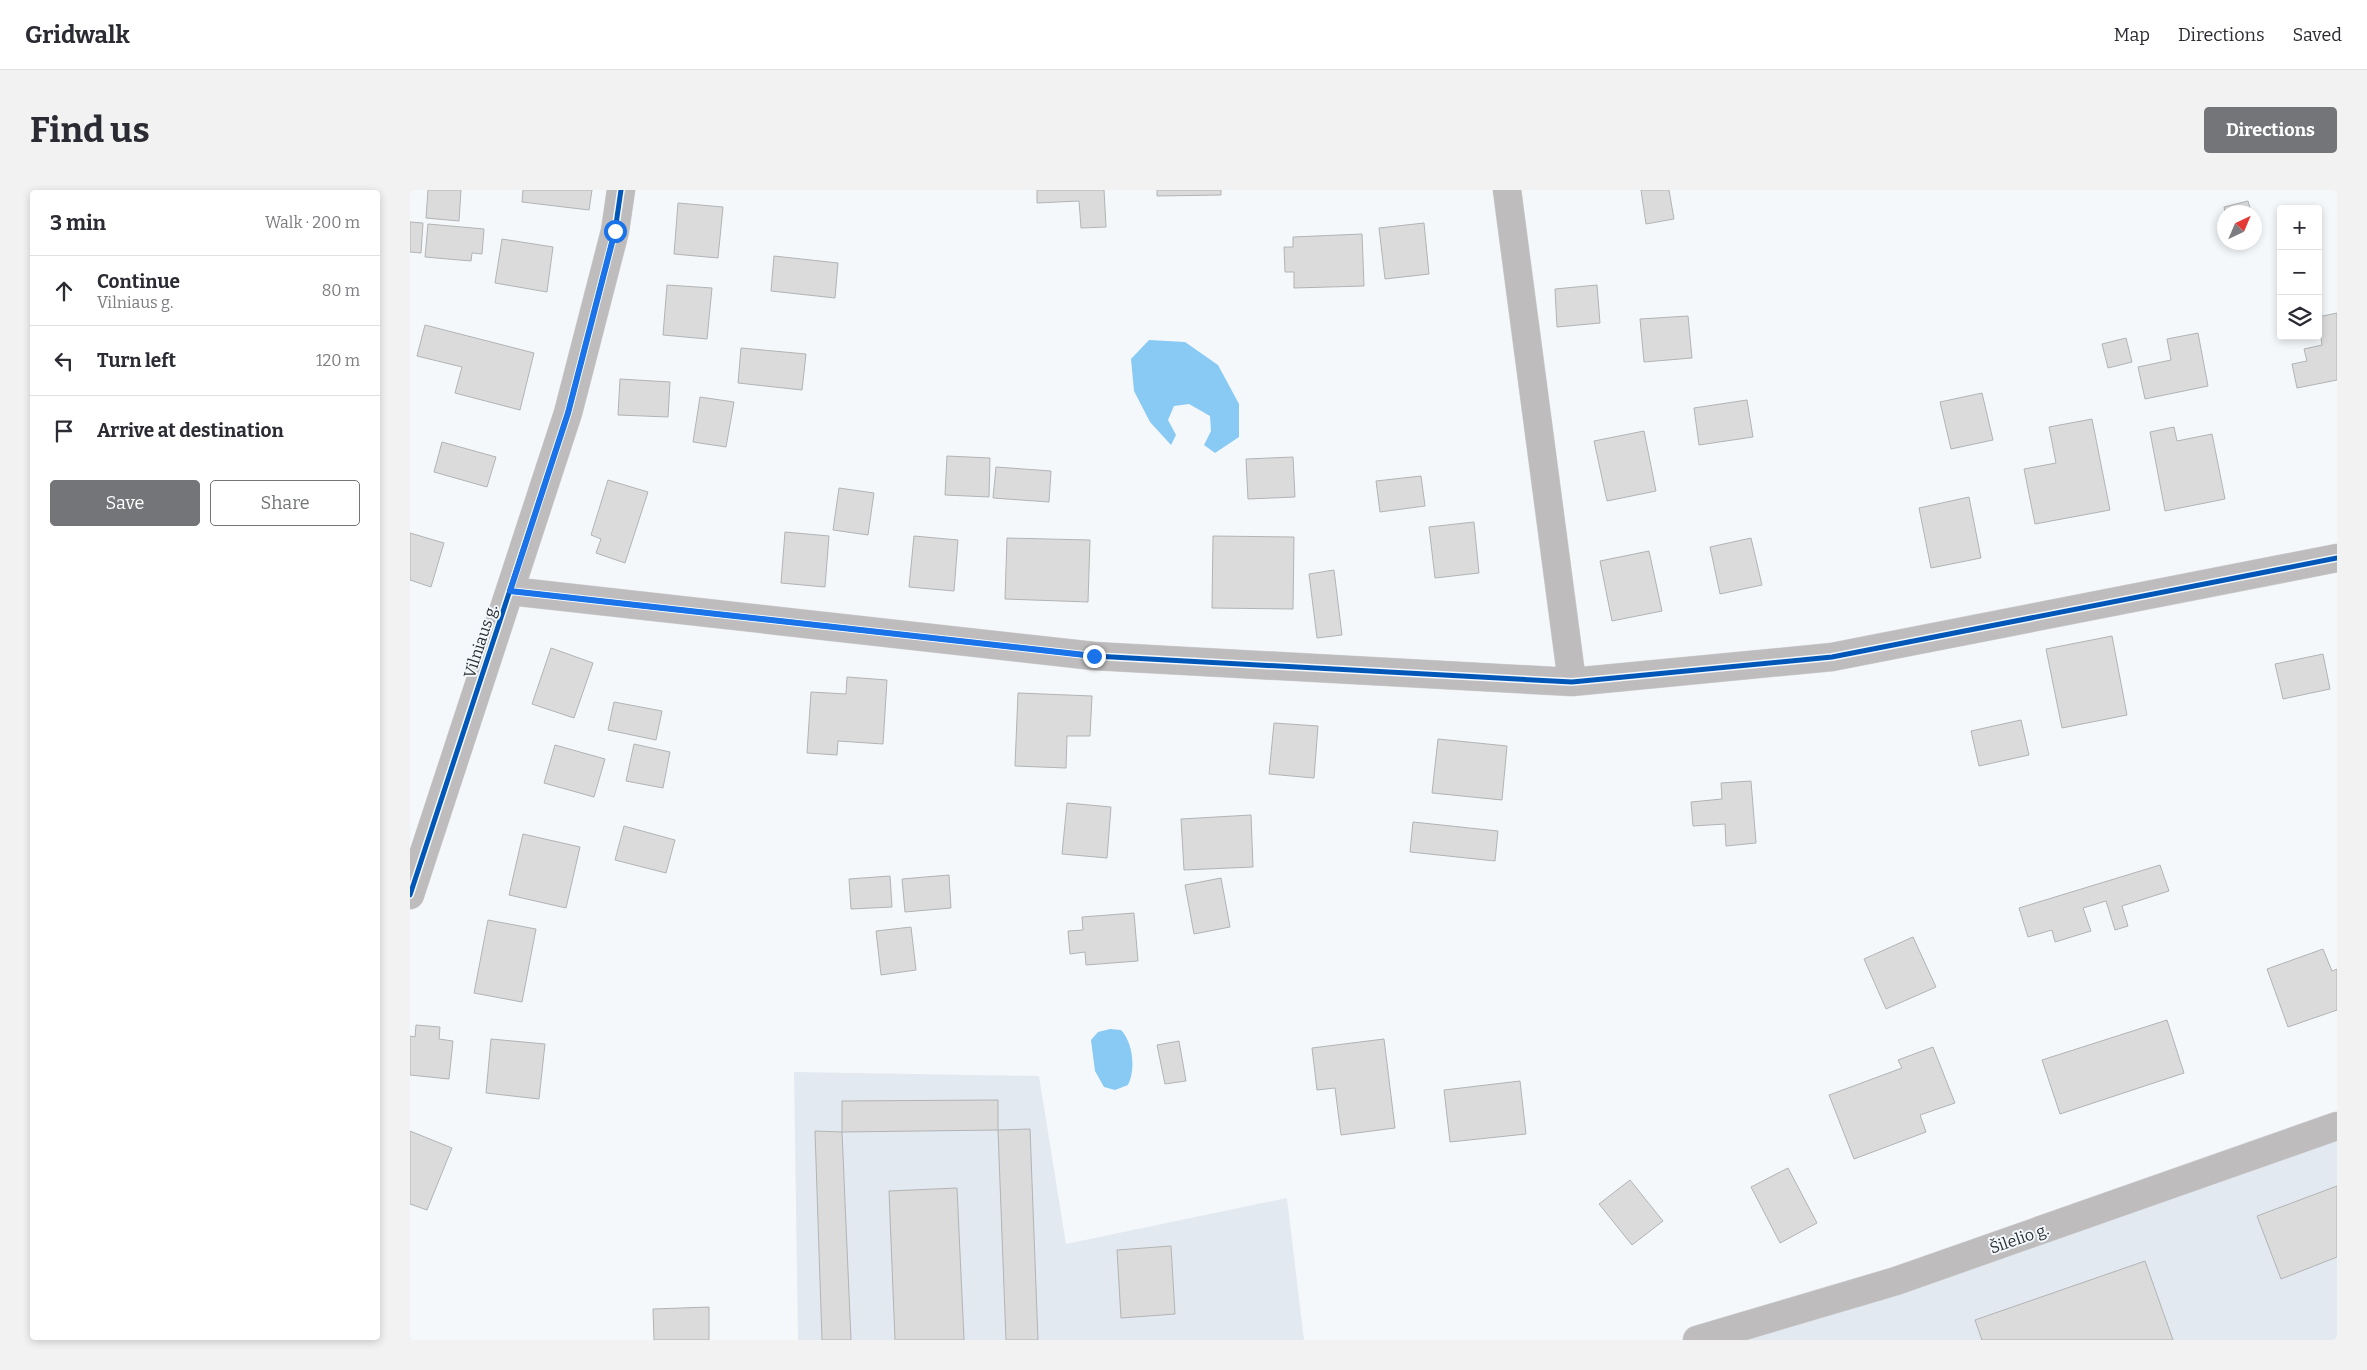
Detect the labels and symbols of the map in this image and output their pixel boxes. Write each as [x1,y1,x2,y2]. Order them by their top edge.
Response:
north arrow [2217,205,2262,250]
route start [604,220,627,243]
street label: Vilniaus g. [460,602,501,680]
route end [1083,645,1106,668]
street label: Šilelio g. [1987,1219,2051,1257]

